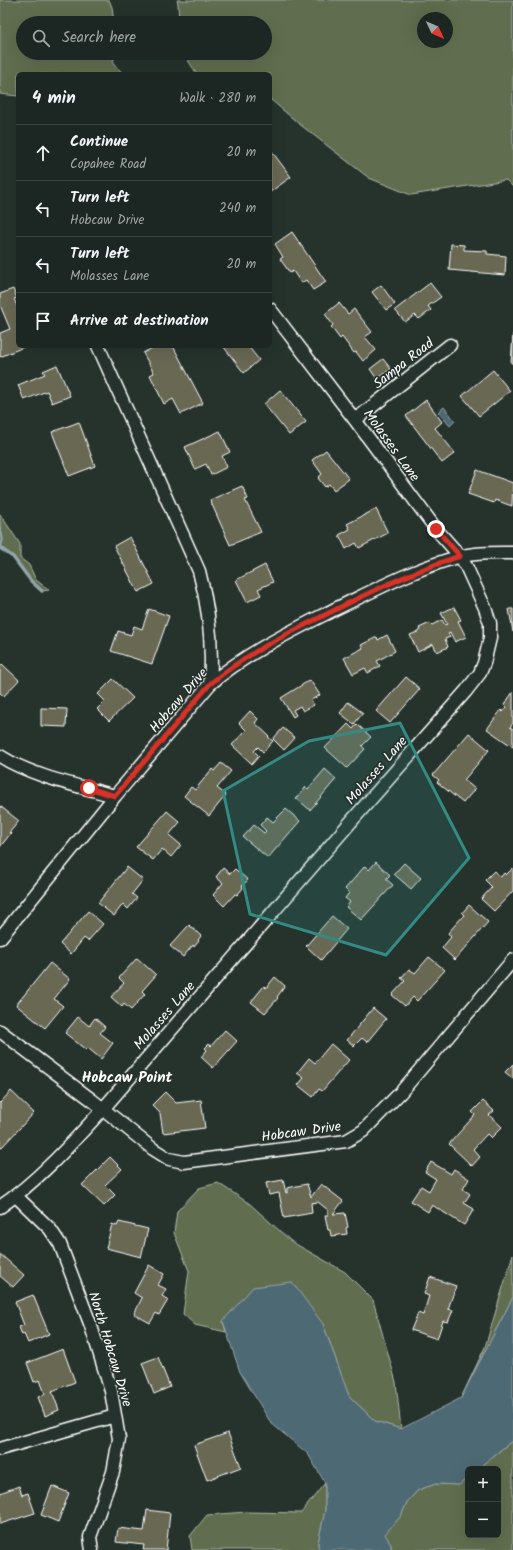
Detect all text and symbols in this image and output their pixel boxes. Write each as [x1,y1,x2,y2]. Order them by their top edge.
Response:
north arrow [417,12,453,48]
search box [16,16,272,60]
text: Search here [62,26,136,50]
icon: search [30,27,52,49]
text: 4 min [32,85,76,112]
text: Walk · 280 m [180,88,256,109]
text: Continue [70,130,128,154]
icon: ahead [32,142,54,164]
text: 20 m [226,142,256,163]
text: Copahee Road [70,154,146,175]
text: Turn left [70,186,130,210]
icon: left [32,198,54,220]
text: 240 m [219,198,256,219]
text: Hobcaw Drive [70,210,144,231]
text: Turn left [70,242,130,266]
icon: left [32,254,54,276]
text: 20 m [226,254,256,275]
text: Molasses Lane [70,266,149,287]
text: Arrive at destination [70,309,209,333]
icon: arrive [32,310,54,332]
street label: Sampa Road [368,332,440,395]
street label: Molasses Lane [357,405,426,487]
route end [427,520,445,538]
street label: Hobcaw Drive [144,663,214,738]
street label: Molasses Lane [341,731,413,810]
route start [80,779,98,797]
street label: Molasses Lane [129,976,201,1055]
district label: Hobcaw Point [82,1066,173,1090]
street label: Hobcaw Drive [260,1115,343,1148]
street label: North Hobcaw Drive [82,1289,138,1410]
map controls [465,1466,501,1538]
button: + [465,1466,501,1502]
button: − [465,1502,501,1538]

